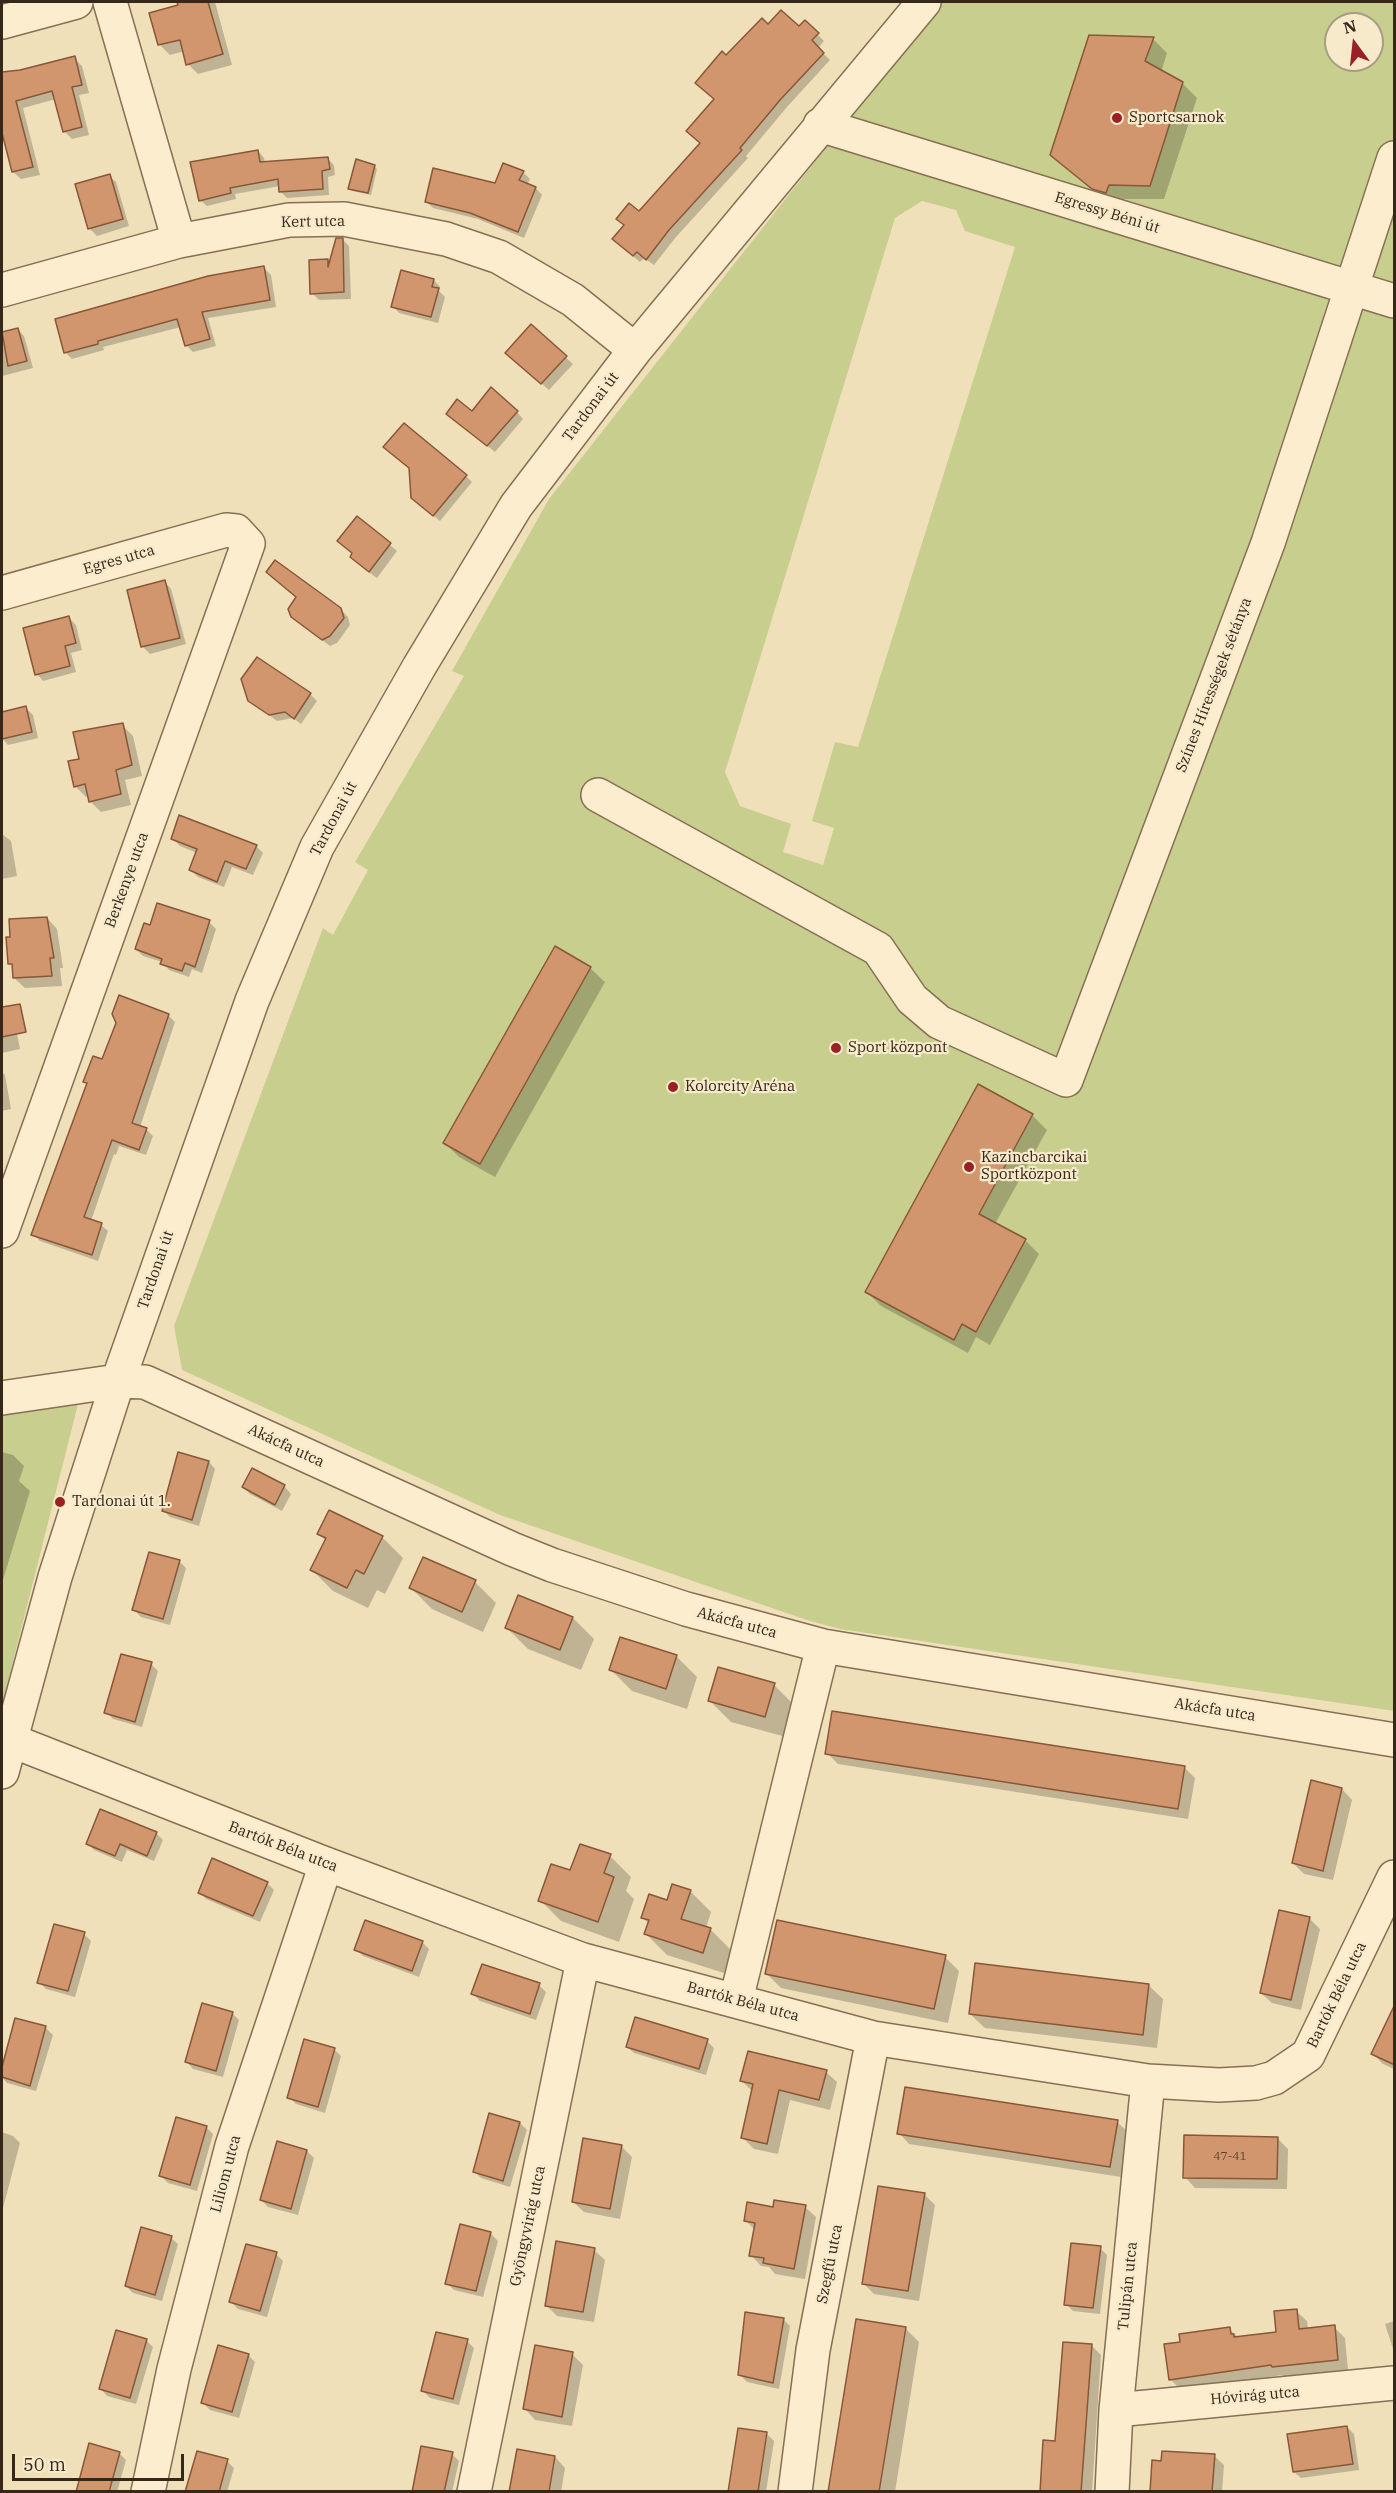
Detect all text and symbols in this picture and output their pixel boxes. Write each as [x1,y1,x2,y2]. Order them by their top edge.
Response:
north arrow [1324,12,1384,72]
text: N [1341,15,1359,38]
place label: Sportcsarnok [1129,109,1224,127]
marker: Sportcsarnok [1110,111,1124,125]
street label: Egressy Béni út [1052,188,1162,238]
street label: Kert utca [281,212,345,232]
street label: Tardonai út [559,369,623,445]
street label: Egres utca [81,541,157,579]
street label: Színes Hírességek sétánya [1172,595,1256,775]
street label: Tardonai út [307,779,361,859]
street label: Berkenye utca [101,830,153,930]
place label: Sport központ [848,1039,947,1057]
marker: Sport központ [829,1041,843,1055]
place label: Kolorcity Aréna [685,1078,795,1096]
marker: Kolorcity Aréna [666,1080,680,1094]
place label: Kazincbarcikai Sportközpont [981,1149,1087,1184]
marker: Kazincbarcikai Sportközpont [962,1160,976,1174]
street label: Tardonai út [134,1228,178,1312]
street label: Akácfa utca [245,1420,327,1472]
place label: Tardonai út 1. [72,1493,171,1511]
marker: Tardonai út 1. [53,1495,67,1509]
street label: Akácfa utca [695,1604,779,1642]
street label: Akácfa utca [1173,1695,1257,1725]
street label: Bartók Béla utca [226,1818,340,1876]
street label: Bartók Béla utca [1304,1939,1370,2051]
street label: Bartók Béla utca [685,1978,801,2026]
street label: Liliom utca [207,2133,245,2215]
house number: 47-41 [1213,2150,1247,2164]
street label: Gyöngyvirág utca [506,2164,550,2288]
street label: Szegfű utca [813,2223,847,2305]
street label: Tulipán utca [1114,2241,1142,2331]
street label: Hóvirág utca [1210,2383,1300,2409]
scale bar [15,2442,188,2480]
text: 50 m [23,2453,66,2476]

